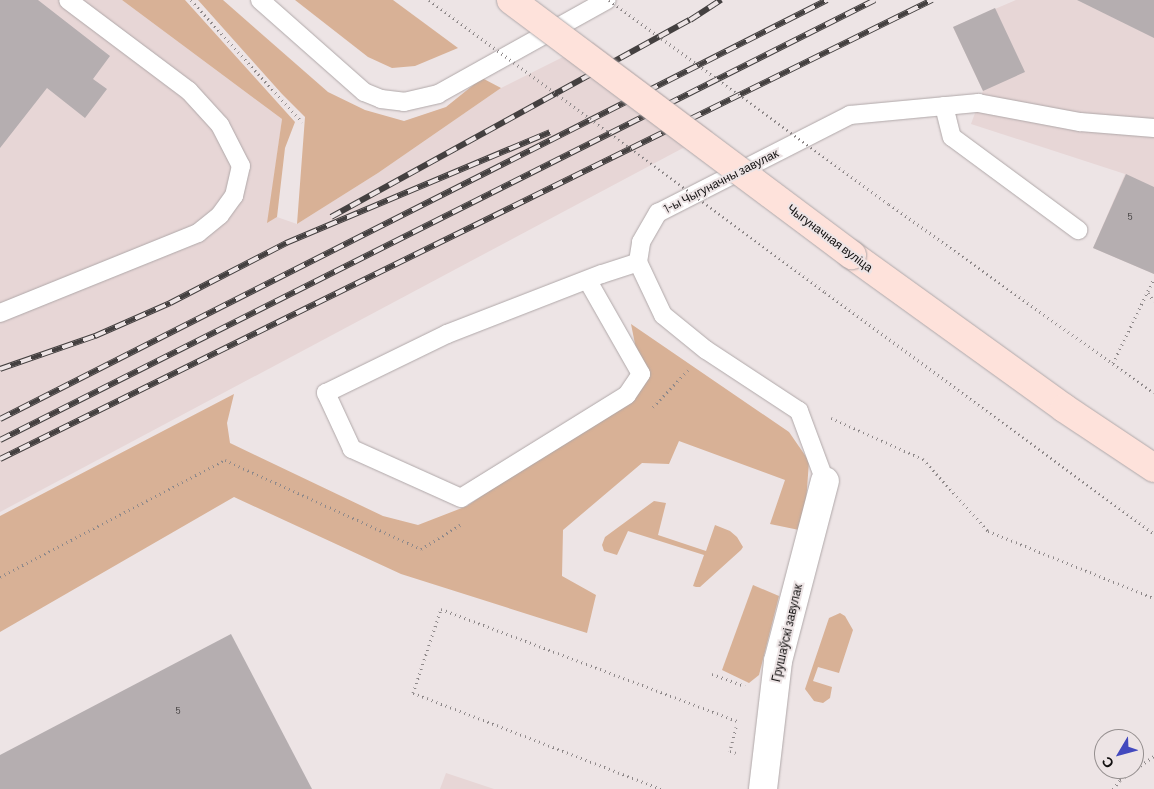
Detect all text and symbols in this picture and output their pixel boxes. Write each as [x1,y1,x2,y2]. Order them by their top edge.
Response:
street label: 1-ы Чыгуначны завулак [661,146,781,216]
street label: Чыгуначная вуліца [784,201,876,275]
house number: 5 [1127,211,1133,223]
street label: Грушаўскі завулак [769,583,805,683]
house number: 5 [175,705,181,717]
north arrow [1094,729,1144,779]
text: С [1098,754,1117,772]

